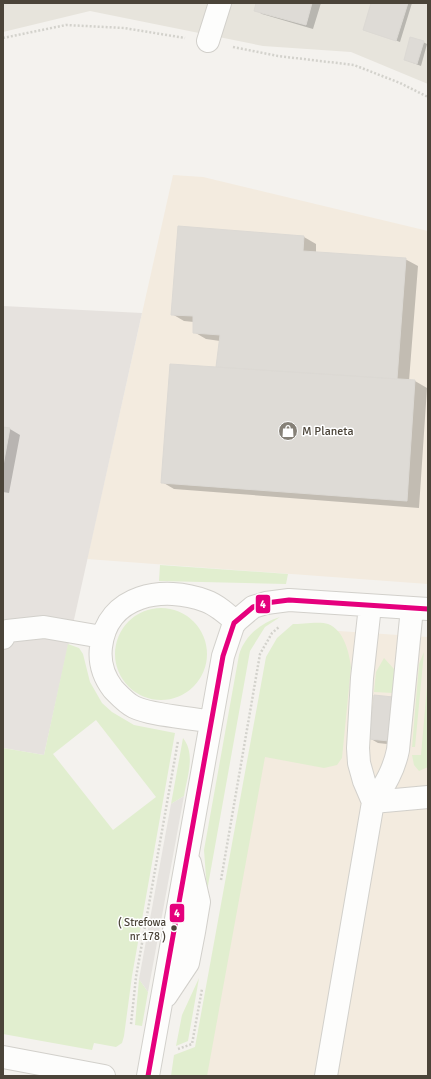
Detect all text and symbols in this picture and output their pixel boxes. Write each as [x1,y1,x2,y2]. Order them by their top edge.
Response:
shop icon: M Planeta [277,420,299,442]
place label: M Planeta [302,424,354,439]
line badge: 4 [255,594,271,614]
text: 4 [260,598,266,611]
line badge: 4 [169,903,185,923]
text: 4 [174,907,180,920]
place label: ( Strefowa nr 178 ) [118,916,166,943]
marker: ( Strefowa nr 178 ) [169,923,179,933]

